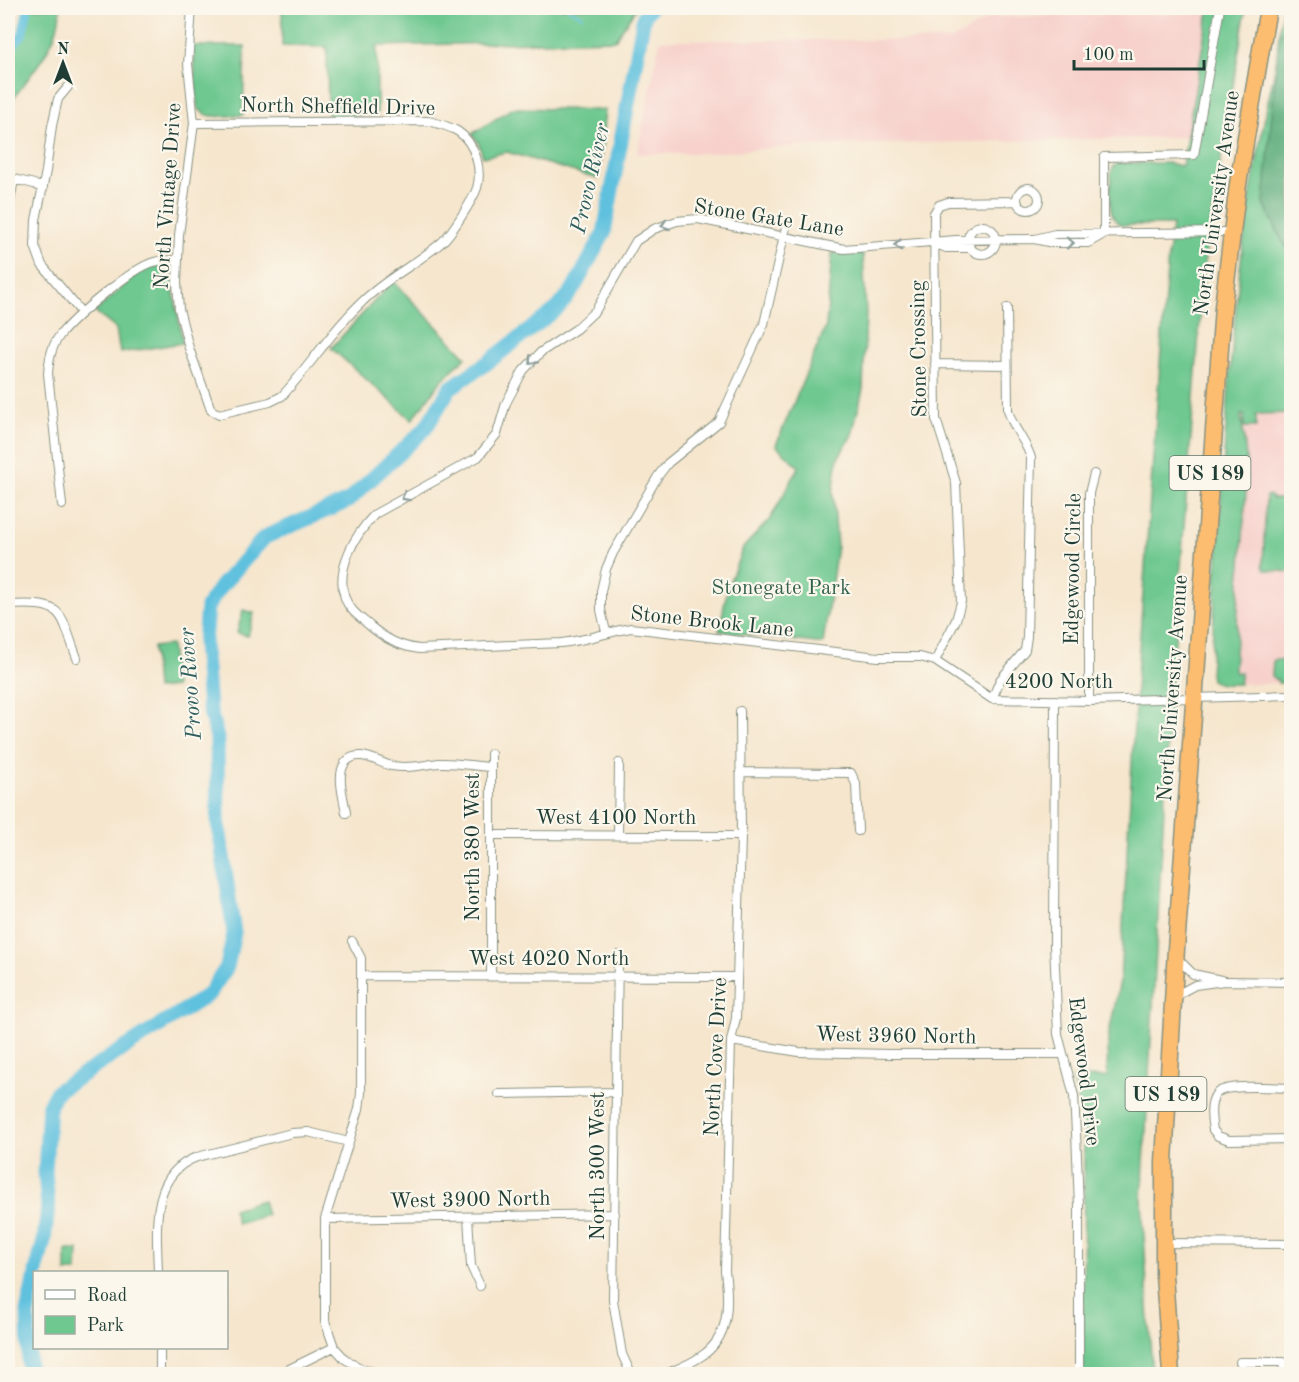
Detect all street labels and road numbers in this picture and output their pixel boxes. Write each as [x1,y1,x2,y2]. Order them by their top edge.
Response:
street label: North University Avenue [1191,89,1244,317]
street label: North Sheffield Drive [240,95,435,120]
street label: North Vintage Drive [151,102,186,290]
street label: Stone Gate Lane [692,196,845,241]
street label: Stone Crossing [908,279,931,418]
road number: US 189 [1170,456,1250,490]
street label: Edgewood Circle [1062,493,1085,645]
street label: North University Avenue [1155,574,1192,802]
street label: Stone Brook Lane [629,603,794,641]
street label: 4200 North [1005,672,1113,693]
street label: North 380 West [463,773,484,921]
street label: West 4100 North [536,808,697,829]
street label: West 4020 North [469,949,630,970]
street label: North Cove Drive [702,977,731,1137]
street label: Edgewood Drive [1064,996,1103,1147]
street label: West 3960 North [815,1025,977,1048]
road number: US 189 [1126,1077,1206,1111]
street label: North 300 West [588,1092,609,1240]
street label: West 3900 North [389,1189,551,1212]

